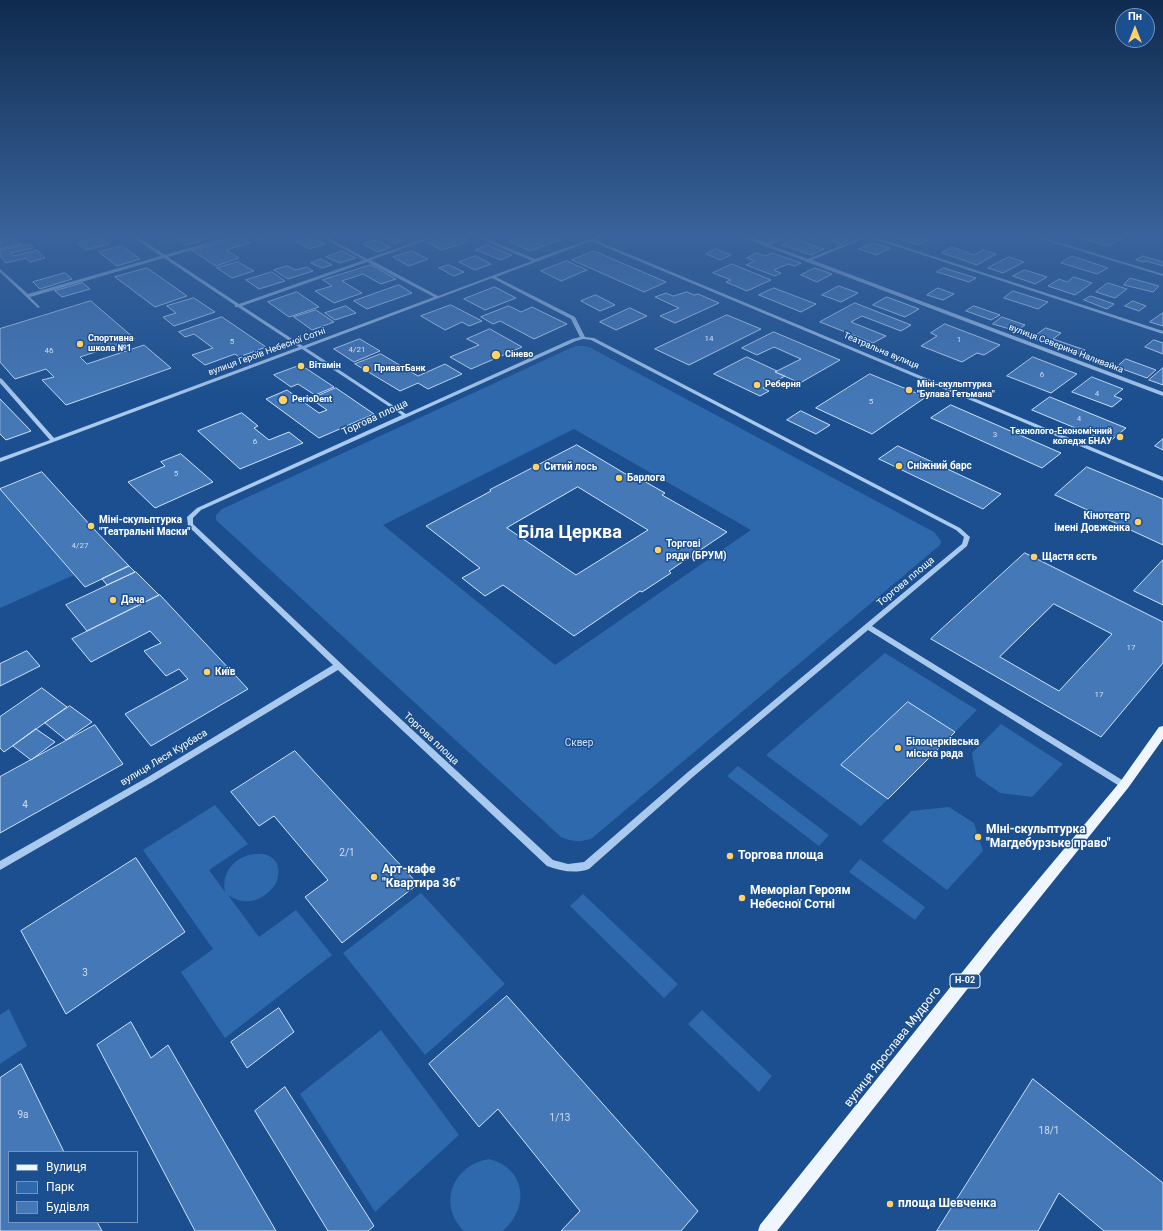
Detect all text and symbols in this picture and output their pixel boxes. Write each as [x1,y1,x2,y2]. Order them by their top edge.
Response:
north arrow [1115,8,1155,48]
text: Пн [1128,10,1142,23]
street label: вулиця Северина Наливайка [1007,322,1125,376]
street label: вулиця Героїв Небесної Сотні [207,326,327,378]
street label: Театральна вулиця [842,330,920,372]
place label: Спортивна школа №1 [88,334,134,355]
house number: 14 [705,334,713,344]
house number: 1 [957,335,961,345]
house number: 5 [230,337,234,347]
marker: Спортивна школа №1 [75,339,85,349]
house number: 4/21 [349,345,365,355]
house number: 46 [45,346,53,356]
marker: Сінево [490,349,502,361]
place label: Сінево [505,350,533,360]
marker: Вітамін [296,361,306,371]
place label: Вітамін [309,361,341,371]
marker: ПриватБанк [361,364,371,374]
place label: ПриватБанк [374,364,426,374]
house number: 6 [1040,370,1044,380]
marker: Реберня [752,380,762,390]
place label: Реберня [765,380,801,390]
place label: Міні-скульптурка "Булава Гетьмана" [917,380,995,401]
marker: Міні-скульптурка "Булава Гетьмана" [904,385,914,395]
house number: 4 [1095,389,1099,399]
marker: PerioDent [277,394,289,406]
place label: PerioDent [292,395,332,405]
house number: 5 [869,397,873,407]
street label: Торгова площа [340,398,410,438]
house number: 4 [1077,414,1081,424]
place label: Технолого-Економічний коледж БНАУ [1010,427,1112,448]
house number: 3 [993,430,997,440]
marker: Технолого-Економічний коледж БНАУ [1115,432,1125,442]
house number: 6 [253,437,257,447]
place label: Сніжний барс [907,460,972,472]
place label: Ситий лось [544,461,597,473]
marker: Сніжний барс [894,461,904,471]
marker: Ситий лось [531,462,541,472]
house number: 5 [174,469,178,479]
place label: Барлога [627,472,665,484]
marker: Барлога [614,473,624,483]
place label: Кінотеатр імені Довженка [1054,510,1130,534]
place label: Міні-скульптурка "Театральні Маски" [99,514,191,538]
marker: Кінотеатр імені Довженка [1133,517,1143,527]
marker: Міні-скульптурка "Театральні Маски" [86,521,96,531]
district label: Біла Церква [518,522,622,544]
place label: Торгові ряди (БРУМ) [666,538,726,562]
house number: 4/27 [72,541,88,551]
marker: Торгові ряди (БРУМ) [653,545,663,555]
place label: Щастя єсть [1042,551,1097,563]
marker: Щастя єсть [1029,552,1039,562]
street label: Торгова площа [875,555,937,609]
place label: Дача [121,594,145,606]
marker: Дача [108,595,118,605]
house number: 17 [1127,643,1135,653]
place label: Київ [215,666,235,678]
marker: Київ [202,667,212,677]
house number: 17 [1095,690,1103,700]
street label: Торгова площа [401,710,461,768]
street label: вулиця Леся Курбаса [118,727,210,789]
place label: Білоцерківська міська рада [906,736,979,760]
park label: Сквер [565,737,593,749]
marker: Білоцерківська міська рада [893,743,903,753]
house number: 4 [22,799,28,811]
place label: Міні-скульптурка "Магдебурзьке право" [986,823,1110,851]
marker: Міні-скульптурка "Магдебурзьке право" [973,832,983,842]
house number: 2/1 [339,847,355,859]
place label: Торгова площа [738,849,823,863]
marker: Торгова площа [725,851,735,861]
place label: Арт-кафе "Квартира 36" [382,863,460,891]
marker: Арт-кафе "Квартира 36" [369,872,379,882]
place label: Меморіал Героям Небесної Сотні [750,884,850,912]
marker: Меморіал Героям Небесної Сотні [737,893,747,903]
house number: 3 [82,967,88,979]
road number: Н-02 [950,974,980,988]
street label: вулиця Ярослава Мудрого [842,984,944,1110]
house number: 9а [17,1109,29,1121]
house number: 1/13 [550,1112,570,1124]
house number: 18/1 [1039,1125,1059,1137]
legend [8,1151,138,1223]
text: Вулиця [46,1160,87,1174]
text: Парк [46,1180,74,1194]
place label: площа Шевченка [898,1197,996,1211]
marker: площа Шевченка [885,1199,895,1209]
text: Будівля [46,1200,89,1214]

